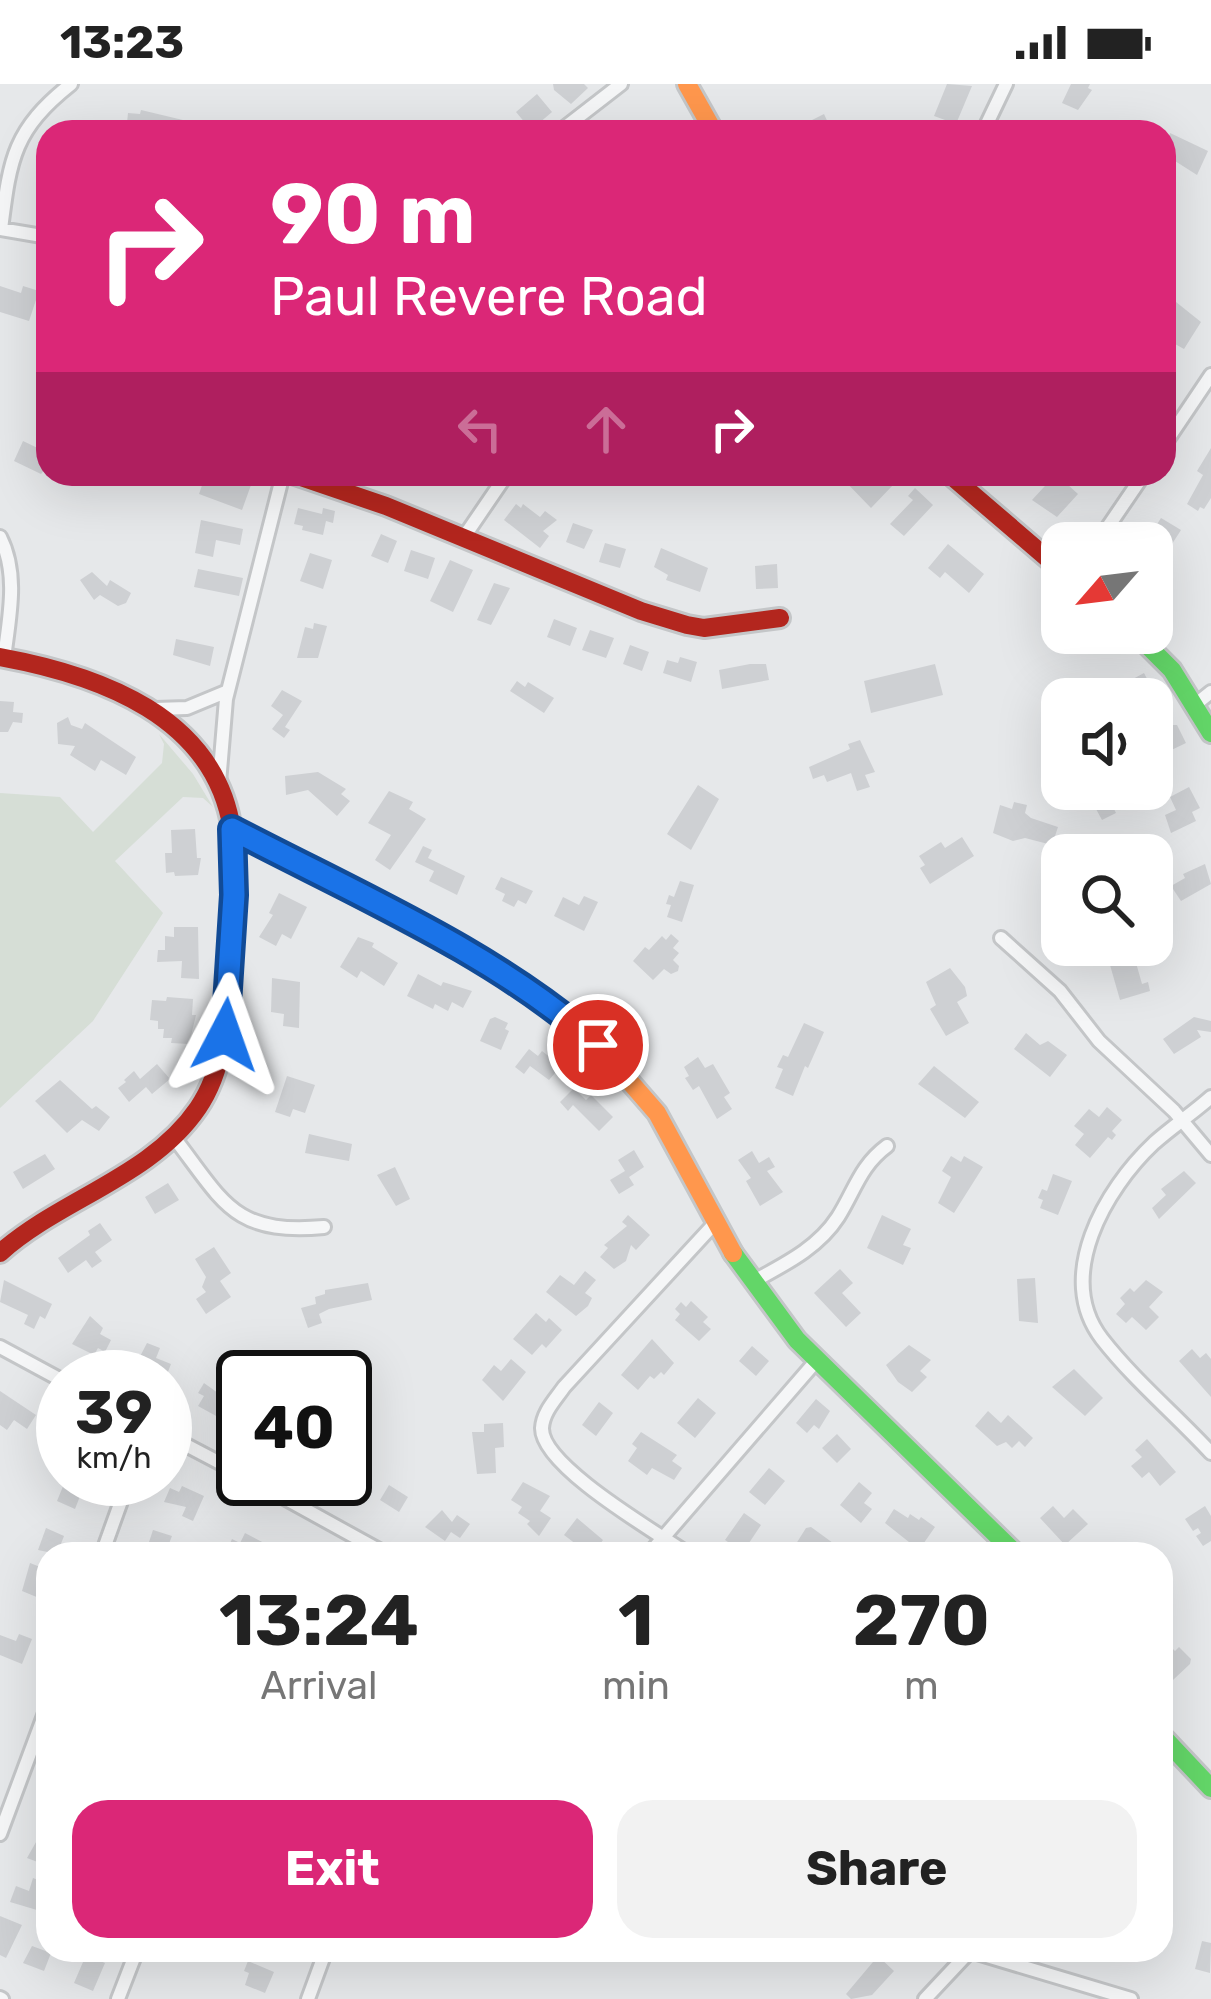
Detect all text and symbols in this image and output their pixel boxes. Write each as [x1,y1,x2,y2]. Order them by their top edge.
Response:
text: 13:23 [60,16,184,69]
text: 90 m [270,164,476,264]
icon: right [72,168,228,324]
text: Paul Revere Road [270,265,708,329]
icon: left [447,396,513,462]
icon: ahead [573,396,639,462]
icon: right [699,396,765,462]
north arrow [1041,522,1173,654]
map controls [1041,522,1173,966]
button: sound [1041,678,1173,810]
button: search [1041,834,1173,966]
position arrow [162,972,288,1098]
pin [547,994,649,1096]
icon: arrive [565,1012,631,1078]
speed limit sign: 40 [216,1350,372,1506]
text: 39 [75,1377,153,1448]
text: km/h [77,1440,151,1476]
text: 13:24 [219,1578,419,1663]
text: 1 [618,1578,654,1663]
text: 270 [853,1578,990,1663]
text: Arrival [261,1663,378,1709]
text: min [602,1663,670,1709]
text: m [904,1663,939,1709]
button: Exit [72,1800,593,1938]
button: Share [617,1800,1137,1938]

